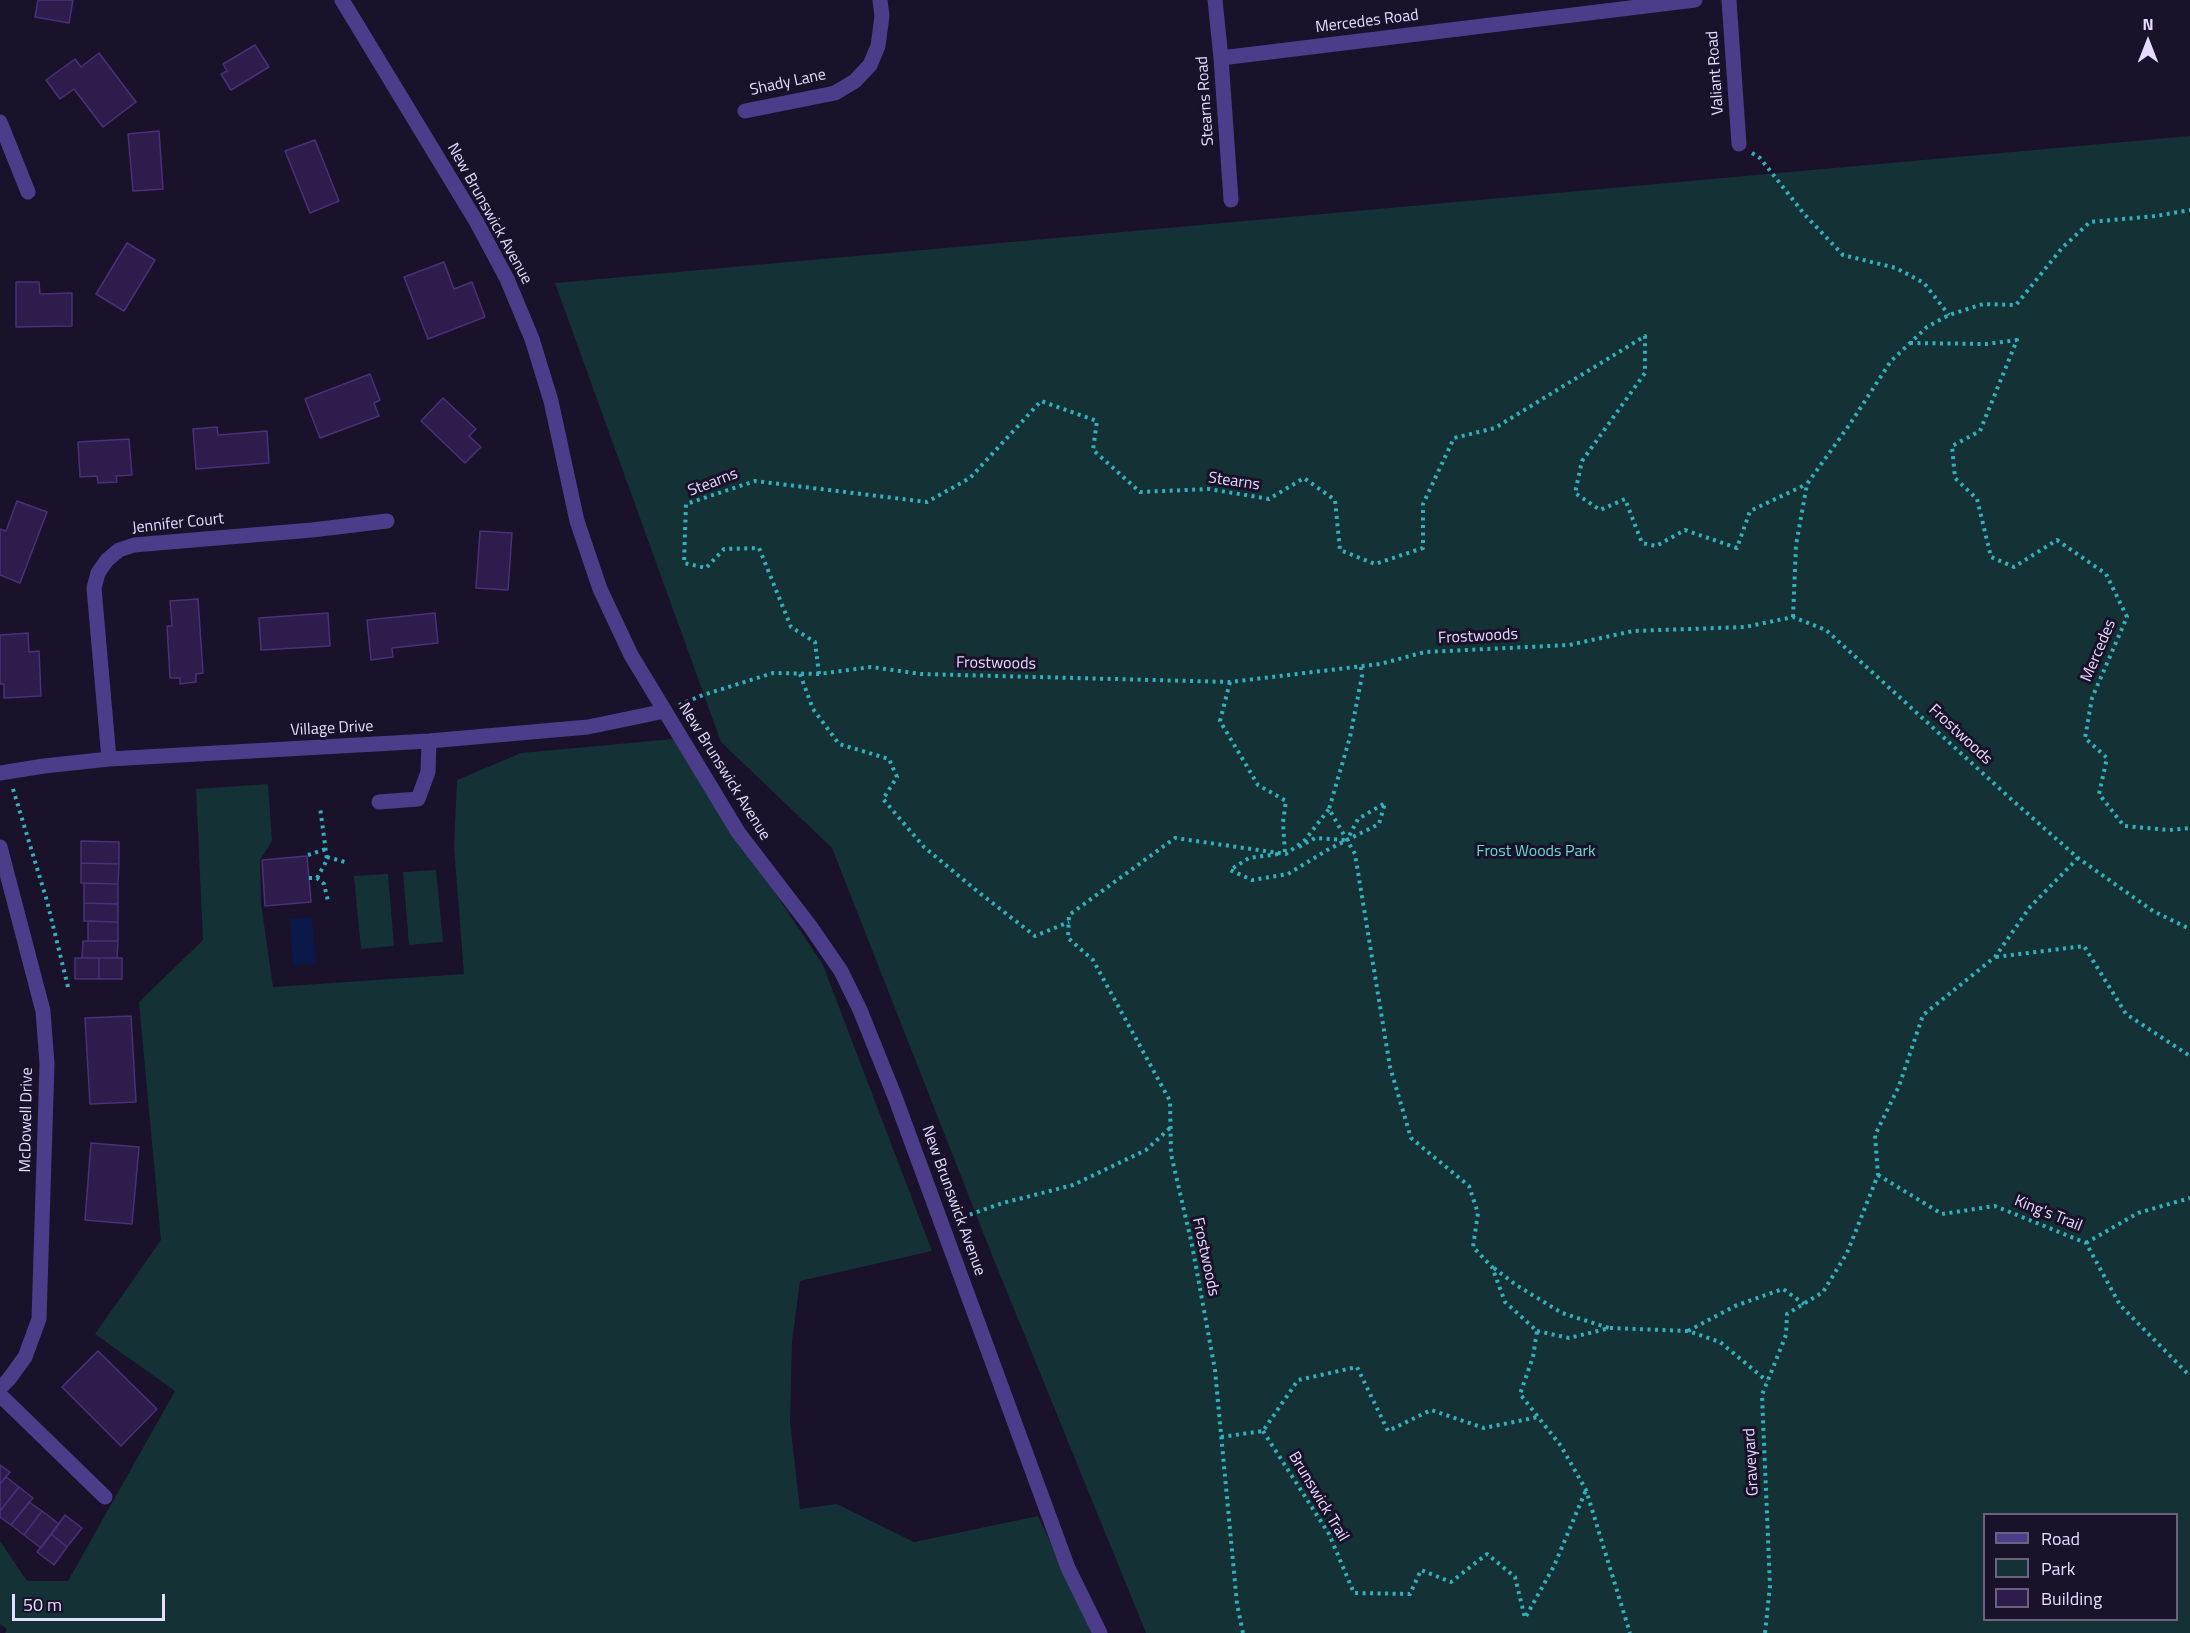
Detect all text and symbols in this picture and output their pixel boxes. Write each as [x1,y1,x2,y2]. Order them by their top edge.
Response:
street label: Mercedes Road [1314,6,1420,38]
north arrow [2118,12,2178,72]
text: N [2142,12,2154,36]
street label: Valiant Road [1703,30,1729,116]
street label: Stearns Road [1193,55,1219,147]
street label: Shady Lane [748,66,828,100]
street label: New Brunswick Avenue [442,140,536,288]
street label: Stearns [685,465,741,501]
street label: Stearns [1207,469,1261,495]
street label: Jennifer Court [131,510,225,538]
street label: Mercedes [2077,617,2121,685]
street label: Frostwoods [1438,625,1518,649]
street label: Frostwoods [956,654,1036,674]
street label: New Brunswick Avenue [674,700,774,844]
street label: Frostwoods [1924,701,1996,769]
street label: Village Drive [290,717,374,741]
park label: Frost Woods Park [1476,842,1596,862]
street label: McDowell Drive [16,1067,38,1173]
street label: New Brunswick Avenue [917,1123,989,1279]
street label: King's Trail [2011,1192,2085,1236]
street label: Frostwoods [1187,1216,1223,1298]
street label: Graveyard [1741,1427,1763,1497]
street label: Brunswick Trail [1284,1449,1352,1545]
legend [1983,1513,2178,1621]
text: Road [2041,1525,2080,1552]
text: Park [2041,1555,2075,1582]
scale bar [15,1582,168,1620]
text: Building [2041,1585,2102,1612]
text: 50 m [23,1591,62,1618]

